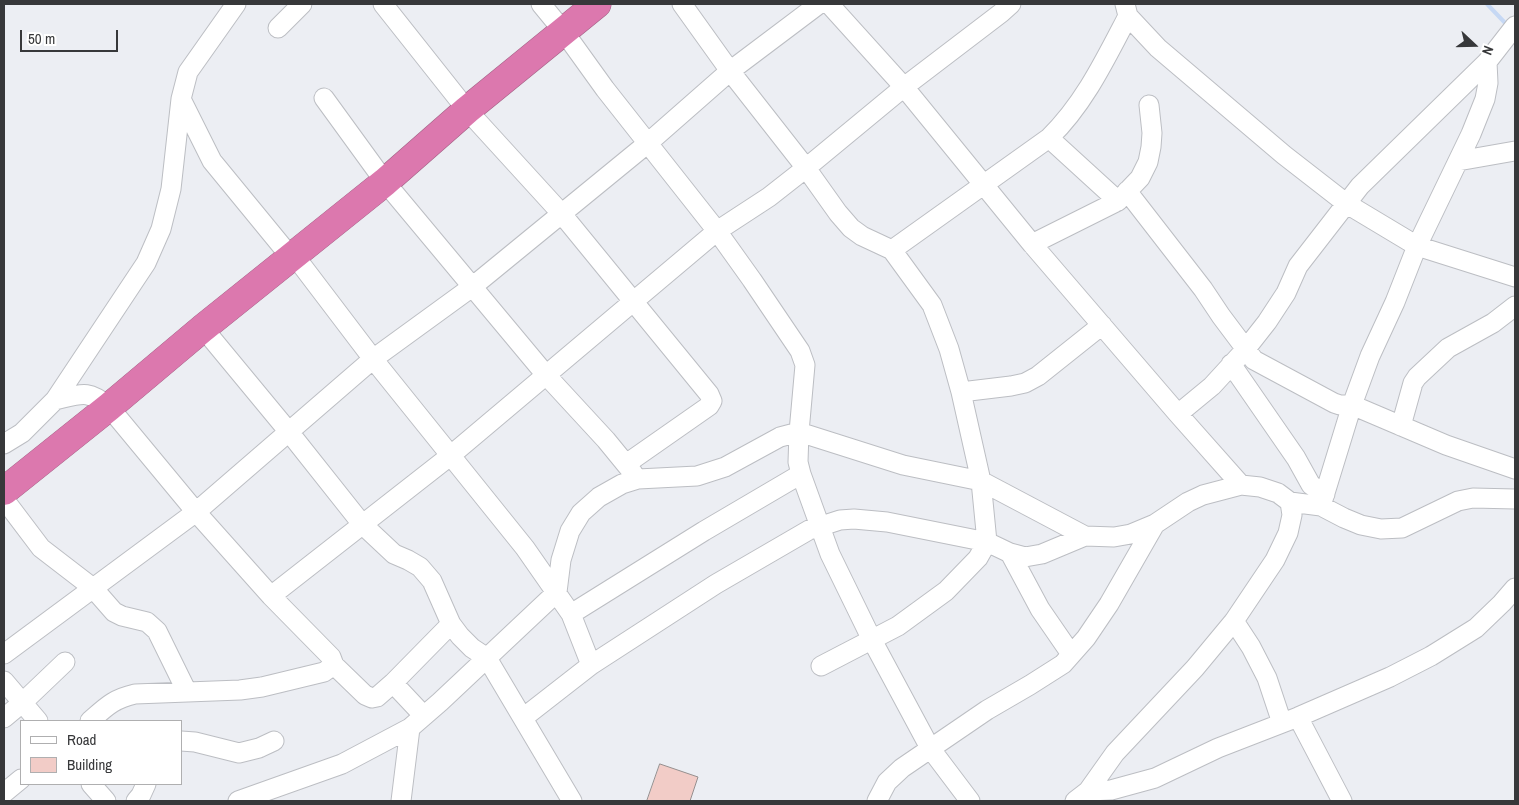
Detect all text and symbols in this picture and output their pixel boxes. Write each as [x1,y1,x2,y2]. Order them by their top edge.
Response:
scale bar [22,20,120,52]
north arrow [1449,20,1499,70]
text: 50 m [28,28,55,49]
text: N [1478,43,1498,57]
legend [20,720,182,785]
text: Road [67,729,96,750]
text: Building [67,754,112,775]

